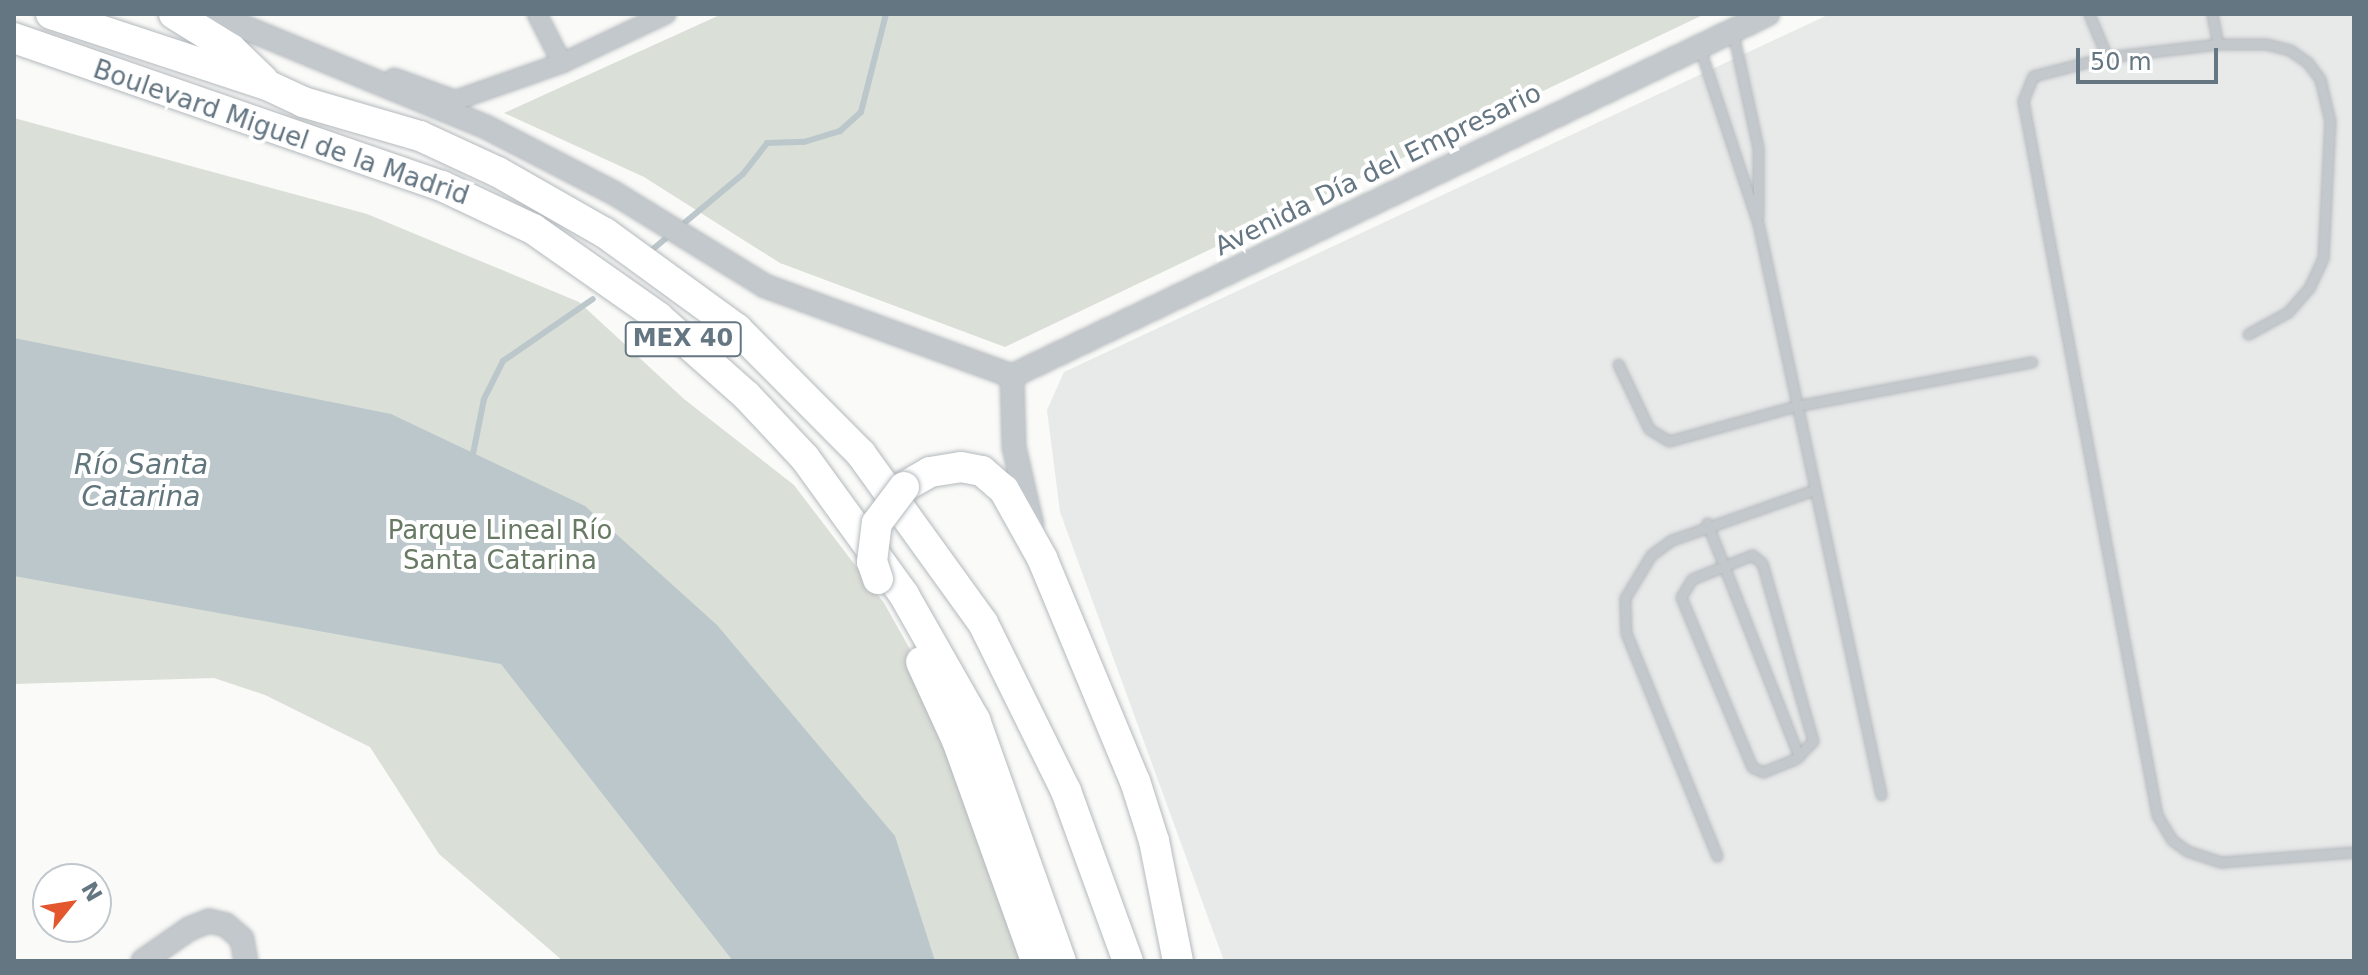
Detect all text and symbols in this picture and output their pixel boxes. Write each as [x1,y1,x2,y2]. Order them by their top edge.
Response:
scale bar [2080,32,2222,82]
text: 50 m [2090,48,2152,76]
street label: Boulevard Miguel de la Madrid [89,54,473,212]
street label: Avenida Día del Empresario [1210,77,1546,263]
road number: MEX 40 [623,319,743,359]
water label: Río Santa Catarina [74,448,208,514]
park label: Parque Lineal Río Santa Catarina [388,515,612,576]
north arrow [32,863,112,943]
text: N [76,878,107,906]

